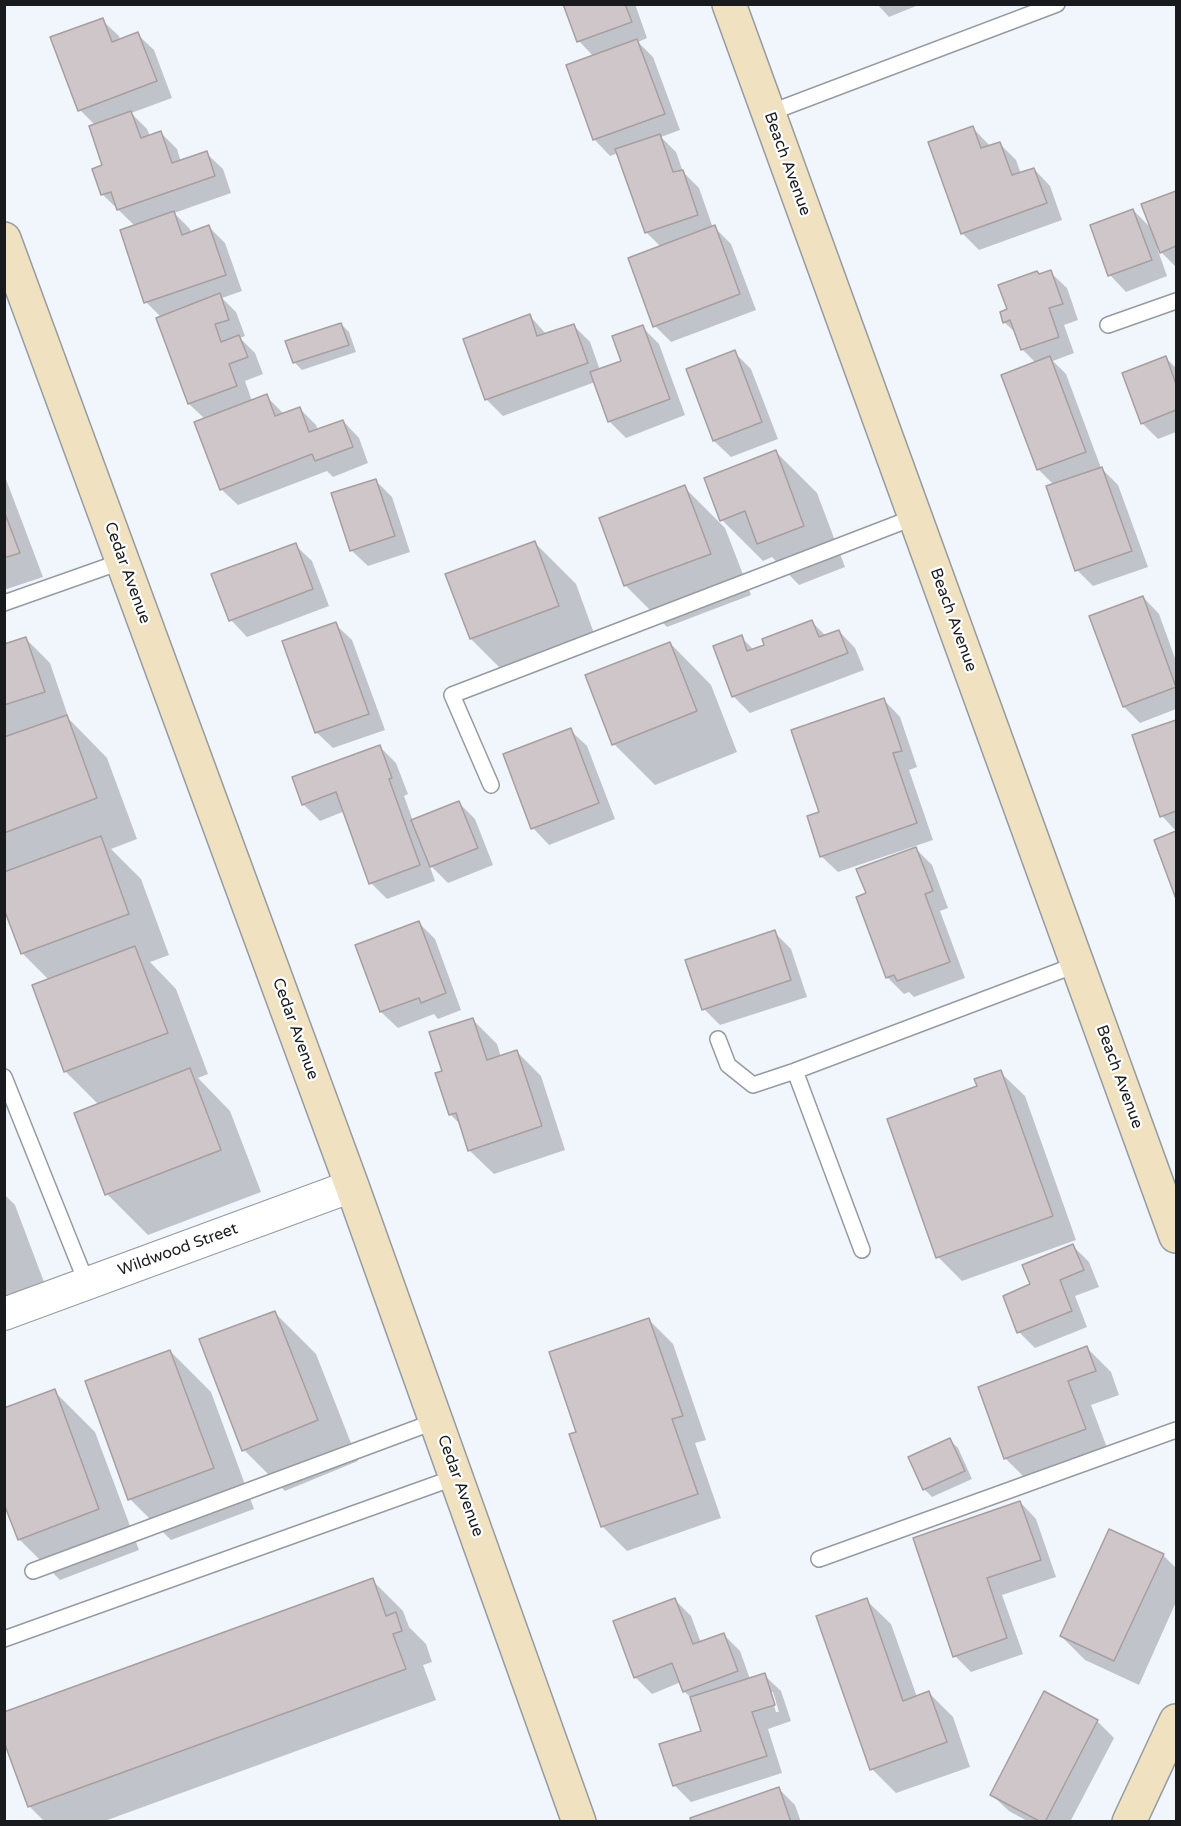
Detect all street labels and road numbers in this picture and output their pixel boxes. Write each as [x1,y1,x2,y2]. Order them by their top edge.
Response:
street label: Beach Avenue [759,110,815,218]
street label: Cedar Avenue [100,520,154,626]
street label: Beach Avenue [925,566,981,674]
street label: Cedar Avenue [268,976,322,1082]
street label: Beach Avenue [1091,1023,1147,1131]
street label: Wildwood Street [115,1219,241,1281]
street label: Cedar Avenue [433,1433,487,1539]

